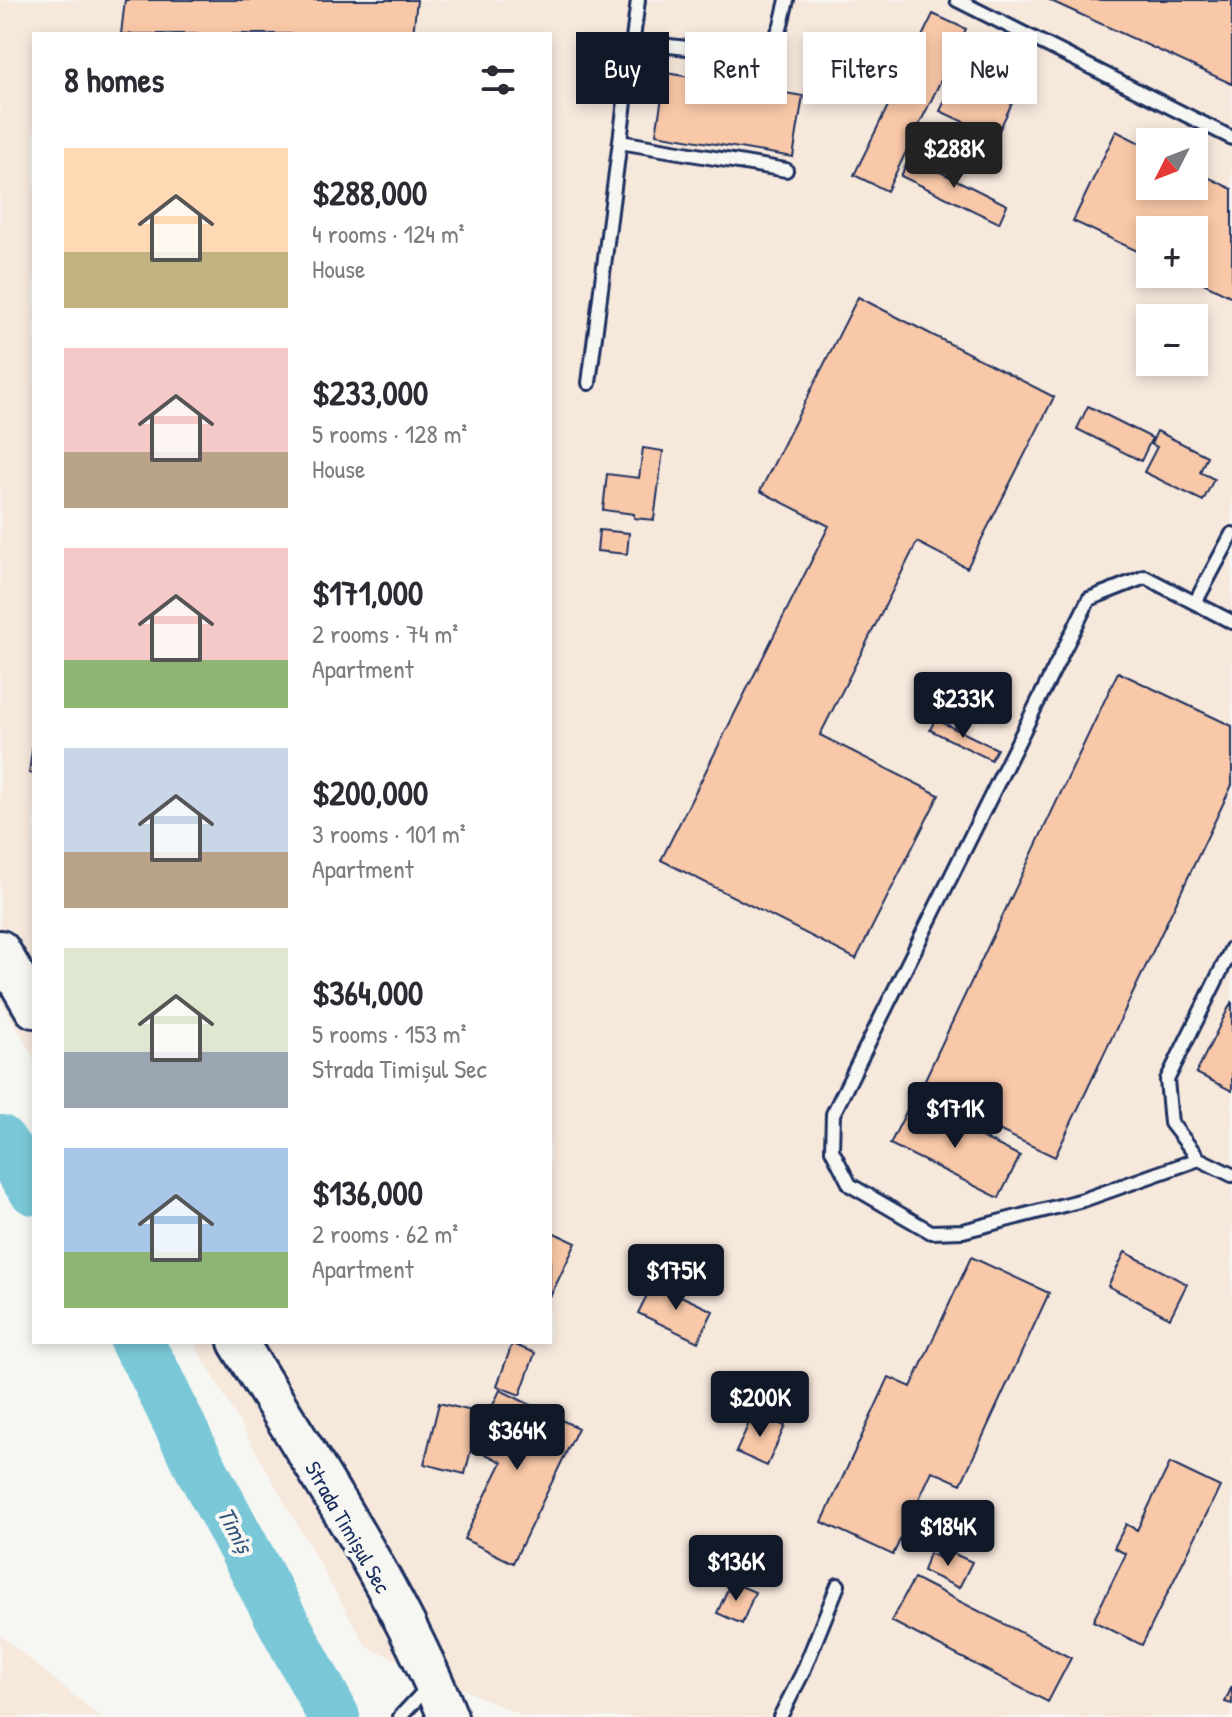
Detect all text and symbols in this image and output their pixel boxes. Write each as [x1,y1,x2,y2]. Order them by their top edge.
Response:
chip: Buy [576,32,669,104]
chip: Rent [685,32,787,104]
chip: Filters [803,32,926,104]
chip: New [942,32,1037,104]
text: 8 homes [64,57,164,103]
icon: filters [476,58,520,102]
pin: $288K [898,122,1010,190]
north arrow [1136,128,1208,200]
map controls [1136,128,1208,376]
text: $288K [923,130,985,165]
text: $288,000 [312,170,427,216]
icon: home [128,180,224,276]
text: 4 rooms · 124 m² [312,216,465,251]
button: + [1136,216,1208,288]
text: House [312,251,365,286]
button: − [1136,304,1208,376]
text: $233,000 [312,370,428,416]
icon: home [128,380,224,476]
text: 5 rooms · 128 m² [312,416,467,451]
text: House [312,451,365,486]
text: $171,000 [312,570,423,616]
icon: home [128,580,224,676]
text: 2 rooms · 74 m² [312,616,458,651]
text: Apartment [312,651,414,686]
pin: $233K [907,672,1019,740]
text: $233K [932,680,994,715]
text: $200,000 [312,770,428,816]
icon: home [128,780,224,876]
text: 3 rooms · 101 m² [312,816,466,851]
text: Apartment [312,851,414,886]
text: $364,000 [312,970,423,1016]
icon: home [128,980,224,1076]
text: 5 rooms · 153 m² [312,1016,467,1051]
text: Strada Timișul Sec [312,1051,487,1086]
pin: $171K [899,1082,1011,1150]
text: $171K [926,1090,984,1125]
text: $136,000 [312,1170,423,1216]
icon: home [128,1180,224,1276]
text: 2 rooms · 62 m² [312,1216,458,1251]
pin: $175K [620,1244,732,1312]
text: Apartment [312,1251,414,1286]
text: $175K [646,1252,706,1287]
pin: $200K [704,1371,816,1439]
text: $200K [729,1379,791,1414]
pin: $364K [461,1404,573,1472]
text: $364K [488,1412,546,1447]
street label: Strada Timișul Sec [298,1456,398,1599]
pin: $184K [892,1500,1004,1568]
water label: Timiș [211,1501,262,1560]
text: $184K [919,1508,977,1543]
pin: $136K [680,1535,792,1603]
text: $136K [707,1543,765,1578]

